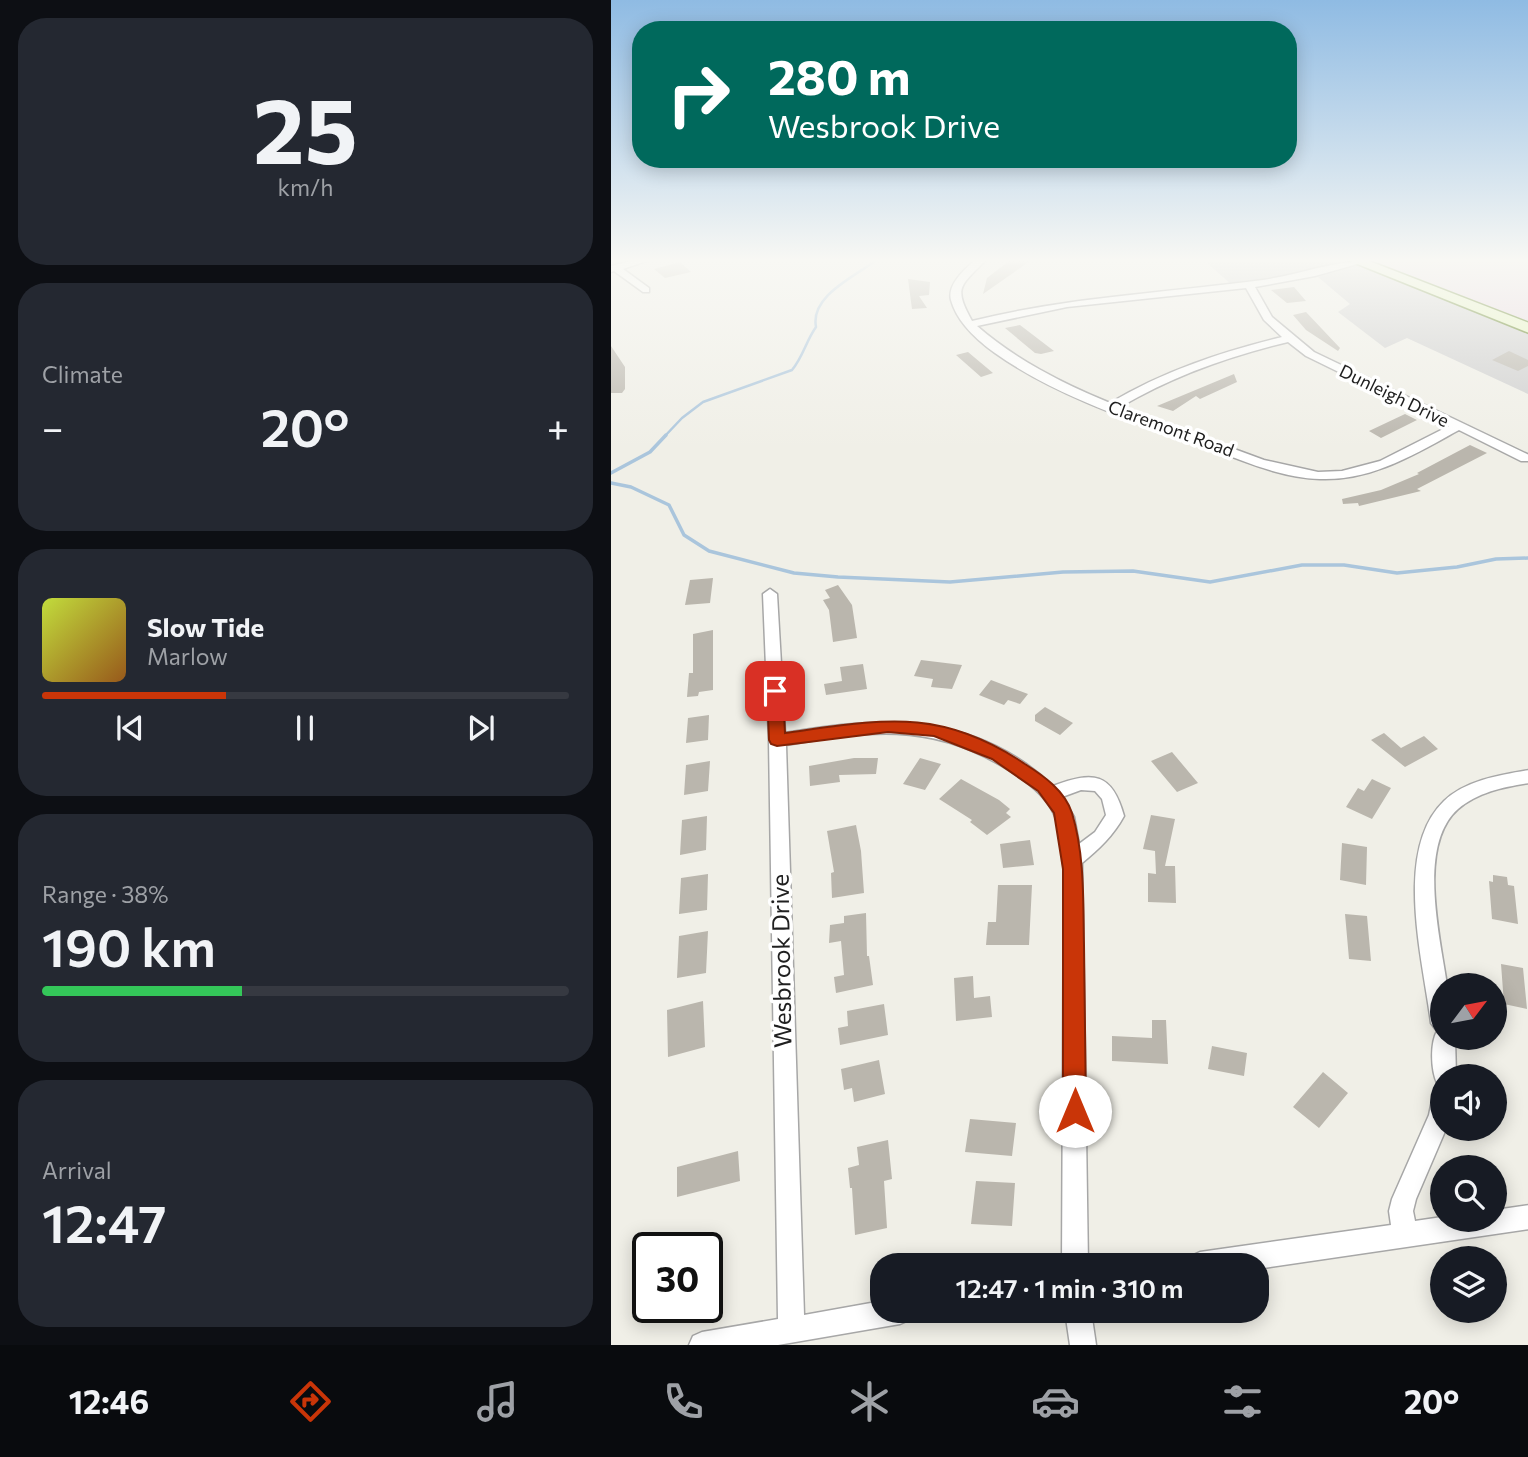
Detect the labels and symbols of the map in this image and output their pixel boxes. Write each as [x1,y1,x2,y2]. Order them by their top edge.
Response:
street label: Dunleigh Drive [1336,359,1453,431]
street label: Claremont Road [1105,395,1237,461]
pin [745,661,805,721]
street label: Wesbrook Drive [764,874,797,1048]
north arrow [1430,973,1507,1050]
position arrow [1038,1074,1112,1148]
speed limit sign: 30 [632,1232,723,1323]

